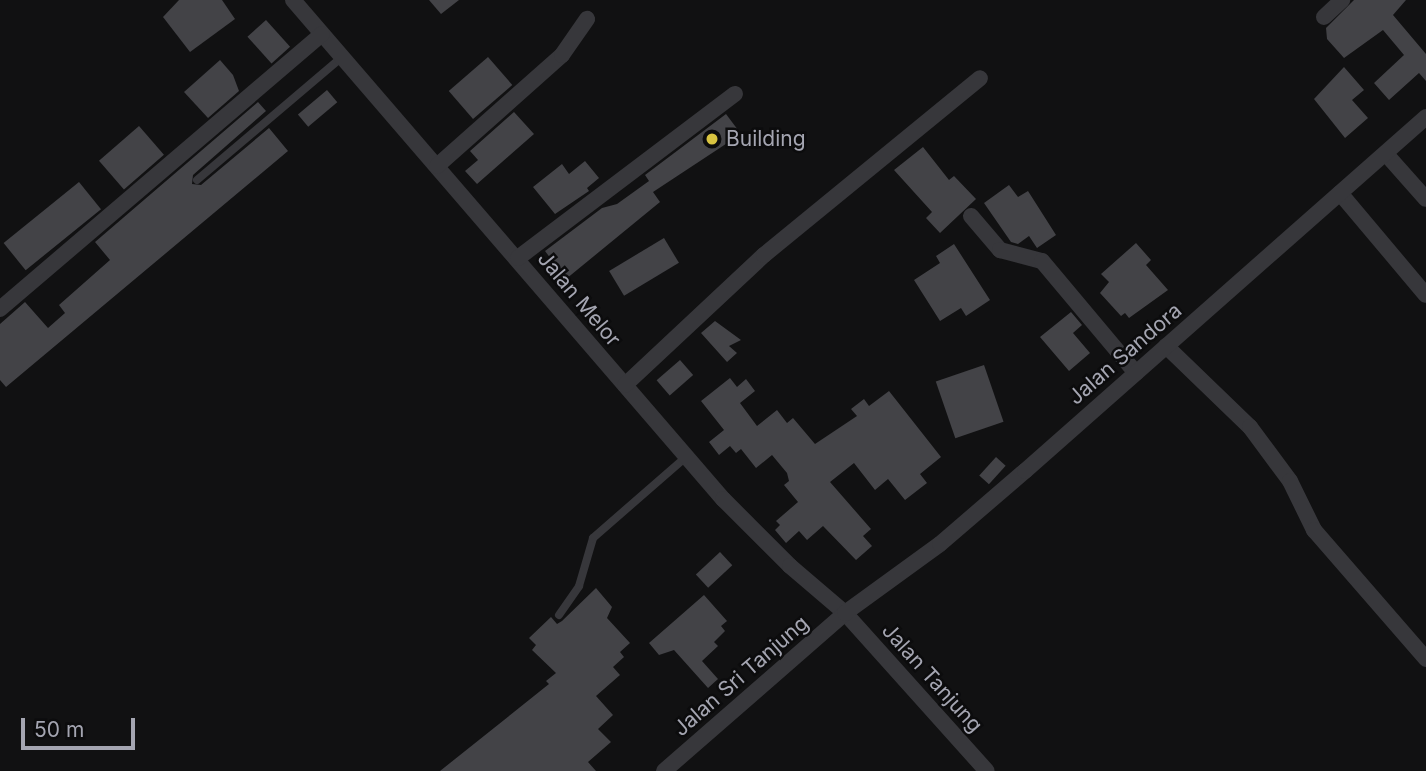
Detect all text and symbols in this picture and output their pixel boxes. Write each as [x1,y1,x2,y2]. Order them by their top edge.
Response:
place label: Building [726,126,806,152]
marker: Building [704,131,720,147]
street label: Jalan Melor [532,247,626,351]
street label: Jalan Sandora [1063,298,1187,410]
street label: Jalan Sri Tanjung [668,611,814,741]
street label: Jalan Tanjung [876,618,988,738]
scale bar [24,704,138,748]
text: 50 m [34,717,84,742]

